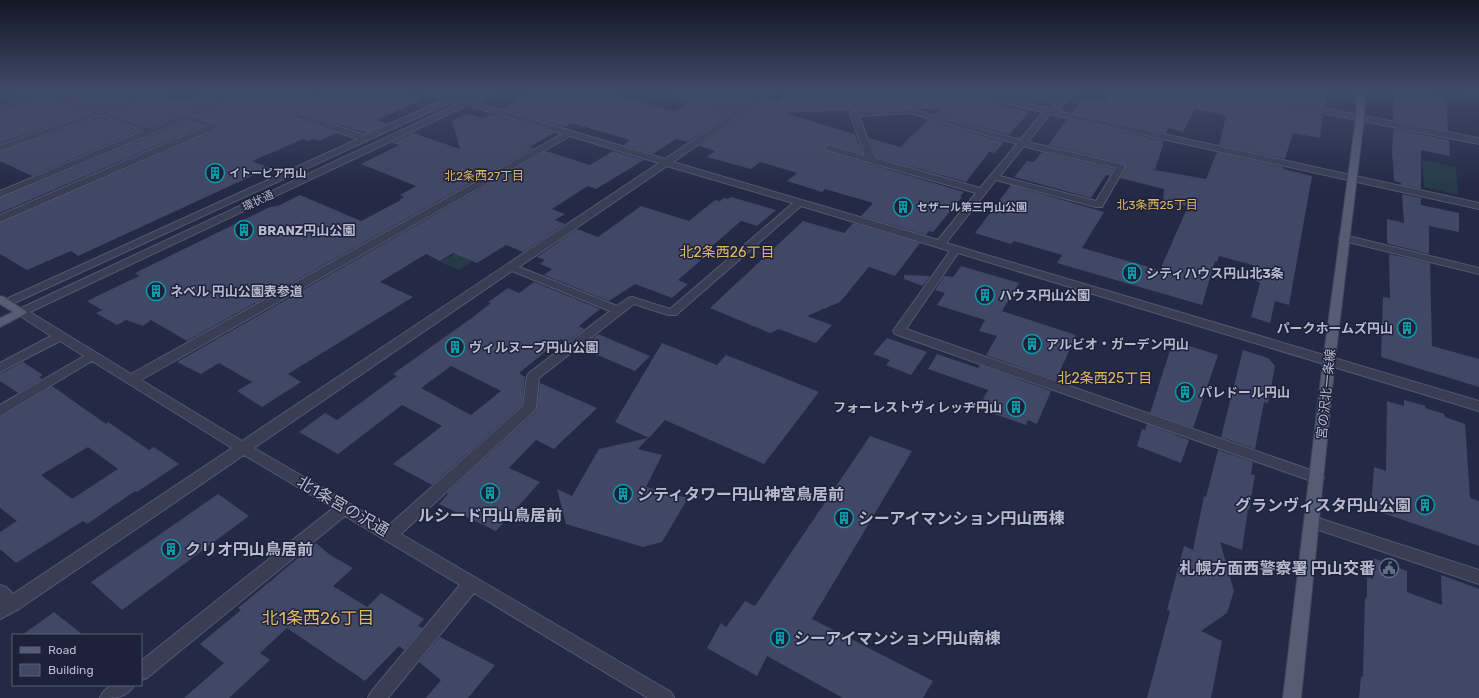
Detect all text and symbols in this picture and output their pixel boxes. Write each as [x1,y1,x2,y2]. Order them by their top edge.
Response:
building icon: イトーピア円山 [204,162,226,184]
place label: イトーピア円山 [229,167,306,180]
district label: 北2条西27丁目 [444,169,524,183]
street label: 環状通 [240,188,276,214]
building icon: セザール第三円山公園 [892,196,914,218]
district label: 北3条西25丁目 [1116,198,1198,212]
place label: セザール第三円山公園 [917,201,1027,214]
building icon: BRANZ円山公園 [233,219,255,241]
place label: BRANZ円山公園 [258,223,355,238]
district label: 北2条西26丁目 [680,244,774,261]
building icon: シティハウス円山北3条 [1121,262,1143,284]
place label: シティハウス円山北3条 [1146,266,1284,281]
building icon: ネベル 円山公園表参道 [145,280,167,302]
place label: ネベル 円山公園表参道 [170,284,303,299]
building icon: ハウス円山公園 [974,284,996,306]
place label: ハウス円山公園 [999,288,1090,303]
building icon: パークホームズ円山 [1396,317,1418,339]
place label: パークホームズ円山 [1276,321,1393,336]
building icon: アルビオ・ガーデン円山 [1021,333,1043,355]
building icon: ヴィルヌーブ円山公園 [444,336,466,358]
place label: アルビオ・ガーデン円山 [1046,337,1189,352]
place label: ヴィルヌーブ円山公園 [469,340,598,355]
street label: 宮の沢北一条線 [1314,348,1338,440]
district label: 北2条西25丁目 [1058,370,1152,387]
building icon: パレドール円山 [1174,381,1196,403]
place label: パレドール円山 [1199,385,1290,400]
building icon: フォーレストヴィレッヂ円山 [1005,396,1027,418]
place label: フォーレストヴィレッヂ円山 [833,400,1002,415]
street label: 北1条宮の沢通 [294,472,392,540]
building icon: ルシード円山鳥居前 [479,482,501,504]
building icon: シティタワー円山神宮鳥居前 [612,483,634,505]
place label: シティタワー円山神宮鳥居前 [637,485,844,504]
building icon: グランヴィスタ円山公園 [1414,494,1436,516]
place label: グランヴィスタ円山公園 [1235,496,1411,515]
place label: ルシード円山鳥居前 [418,506,562,525]
building icon: シーアイマンション円山西棟 [833,507,855,529]
place label: シーアイマンション円山西棟 [858,509,1065,528]
building icon: クリオ円山鳥居前 [160,538,182,560]
place label: クリオ円山鳥居前 [185,540,313,559]
public building icon: 札幌方面西警察署 円山交番 [1378,557,1400,579]
place label: 札幌方面西警察署 円山交番 [1180,559,1375,578]
district label: 北1条西26丁目 [262,608,374,628]
building icon: シーアイマンション円山南棟 [769,627,791,649]
place label: シーアイマンション円山南棟 [794,629,1001,648]
legend [12,634,142,686]
text: Road [48,643,76,657]
text: Building [48,663,94,677]

